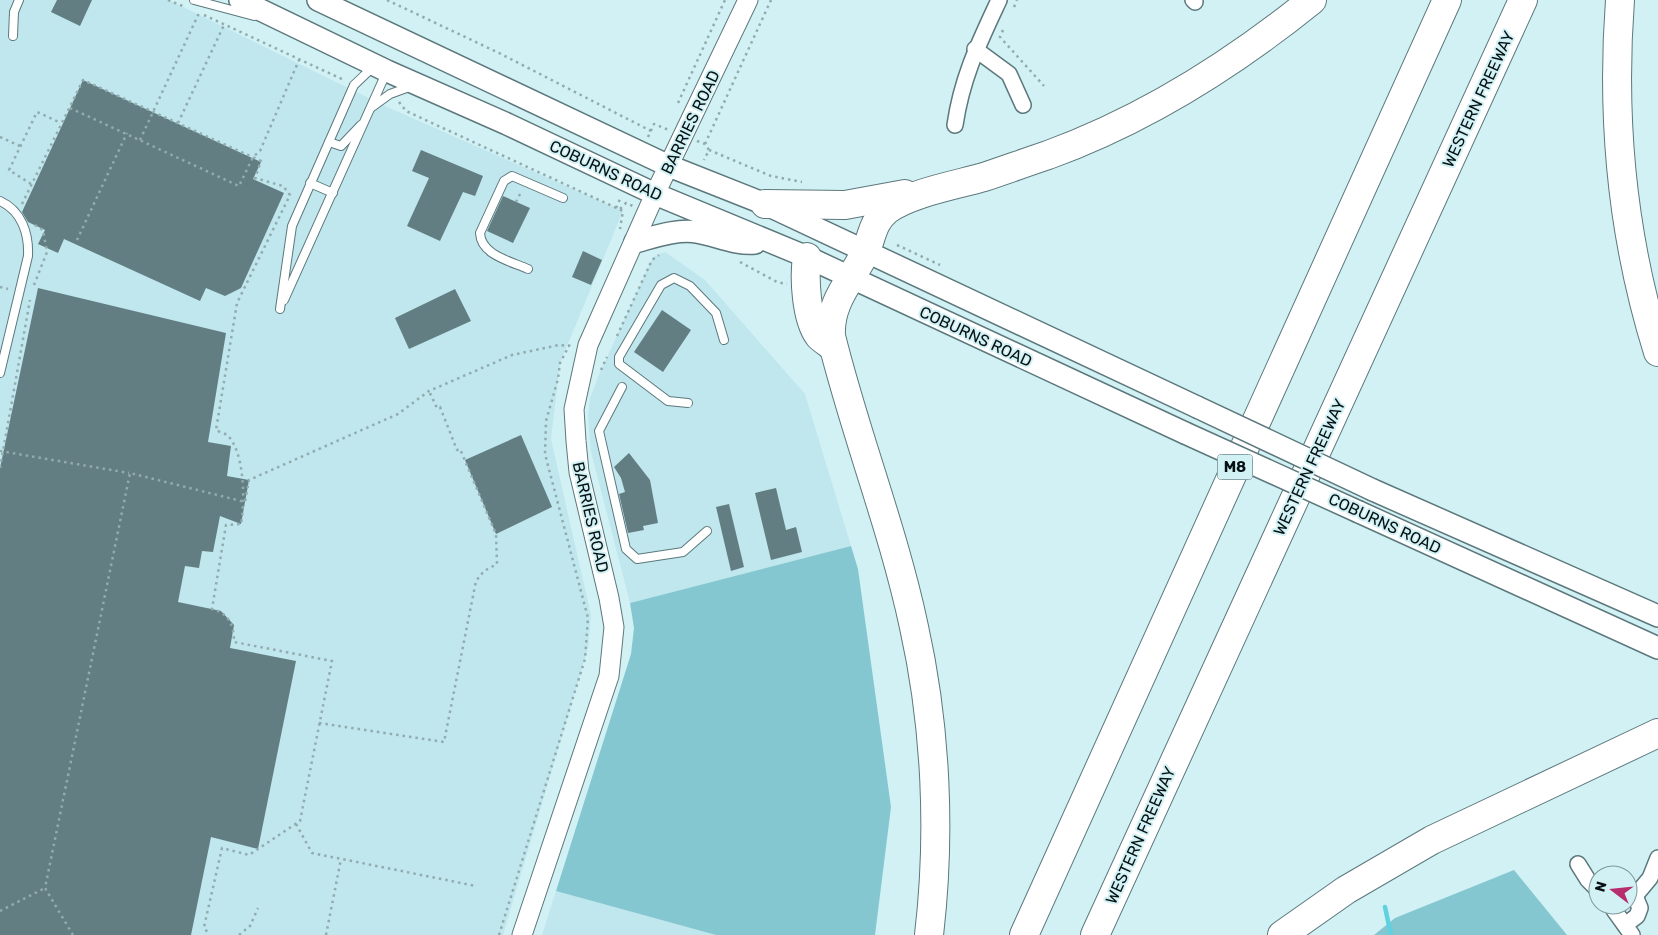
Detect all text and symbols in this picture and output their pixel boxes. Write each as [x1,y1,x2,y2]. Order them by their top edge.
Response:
street label: WESTERN FREEWAY [1438,28,1518,170]
street label: BARRIES ROAD [657,67,724,177]
street label: COBURNS ROAD [547,136,665,205]
street label: COBURNS ROAD [917,302,1035,371]
street label: WESTERN FREEWAY [1269,396,1349,538]
road number: M8 [1218,454,1252,480]
street label: BARRIES ROAD [569,460,612,574]
street label: COBURNS ROAD [1326,489,1444,558]
street label: WESTERN FREEWAY [1102,764,1179,907]
north arrow [1588,865,1638,915]
text: N [1591,879,1611,894]

